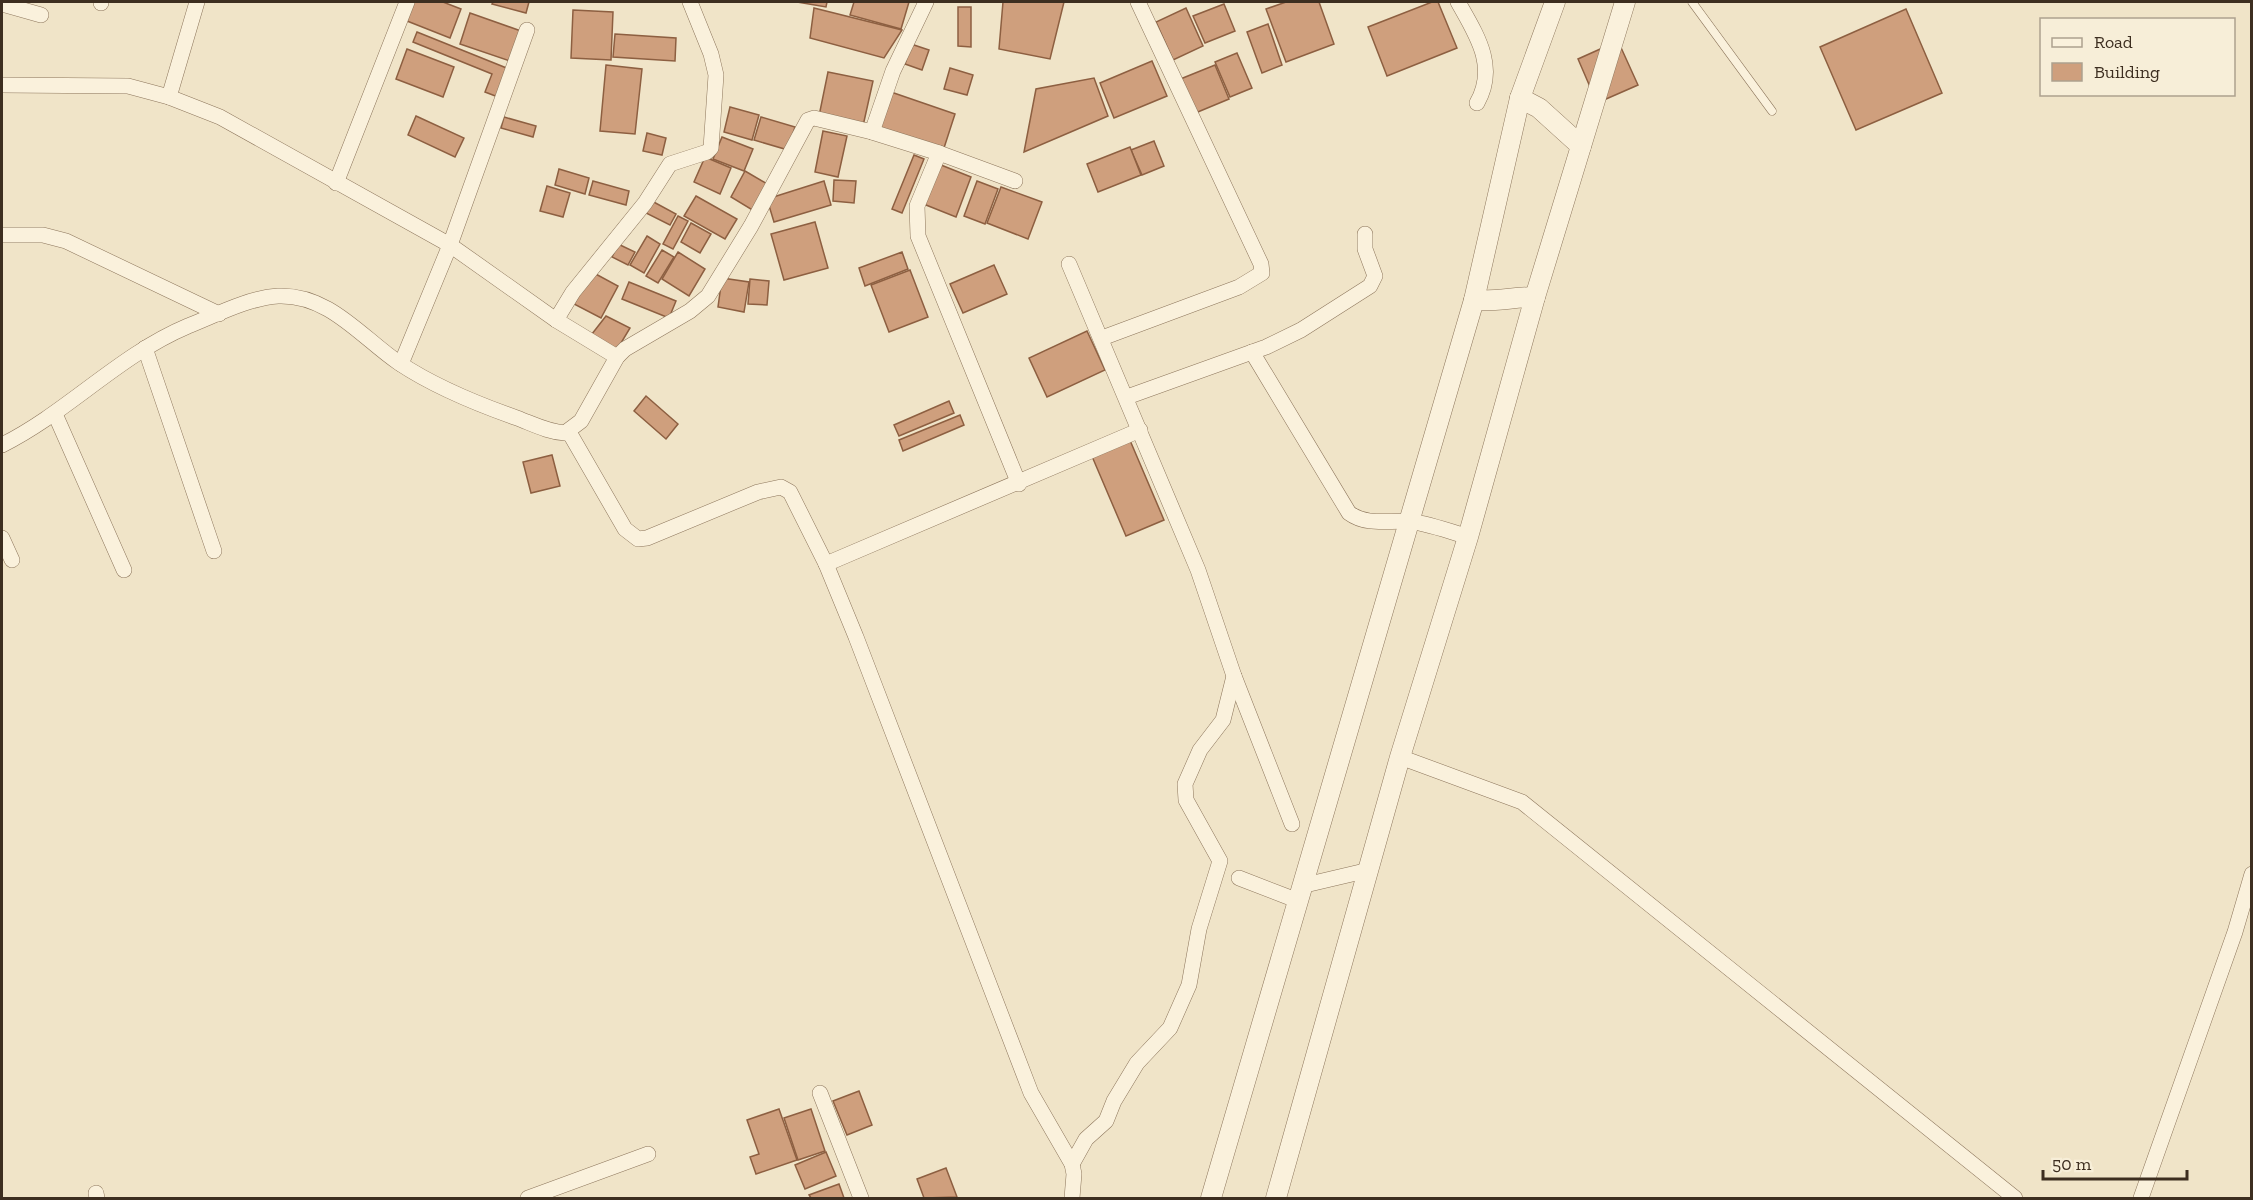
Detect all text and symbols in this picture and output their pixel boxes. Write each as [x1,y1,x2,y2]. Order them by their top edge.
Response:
legend [2040,18,2235,96]
text: Road [2094,31,2133,53]
text: Building [2094,61,2160,83]
scale bar [2043,1143,2187,1181]
text: 50 m [2052,1153,2092,1175]

